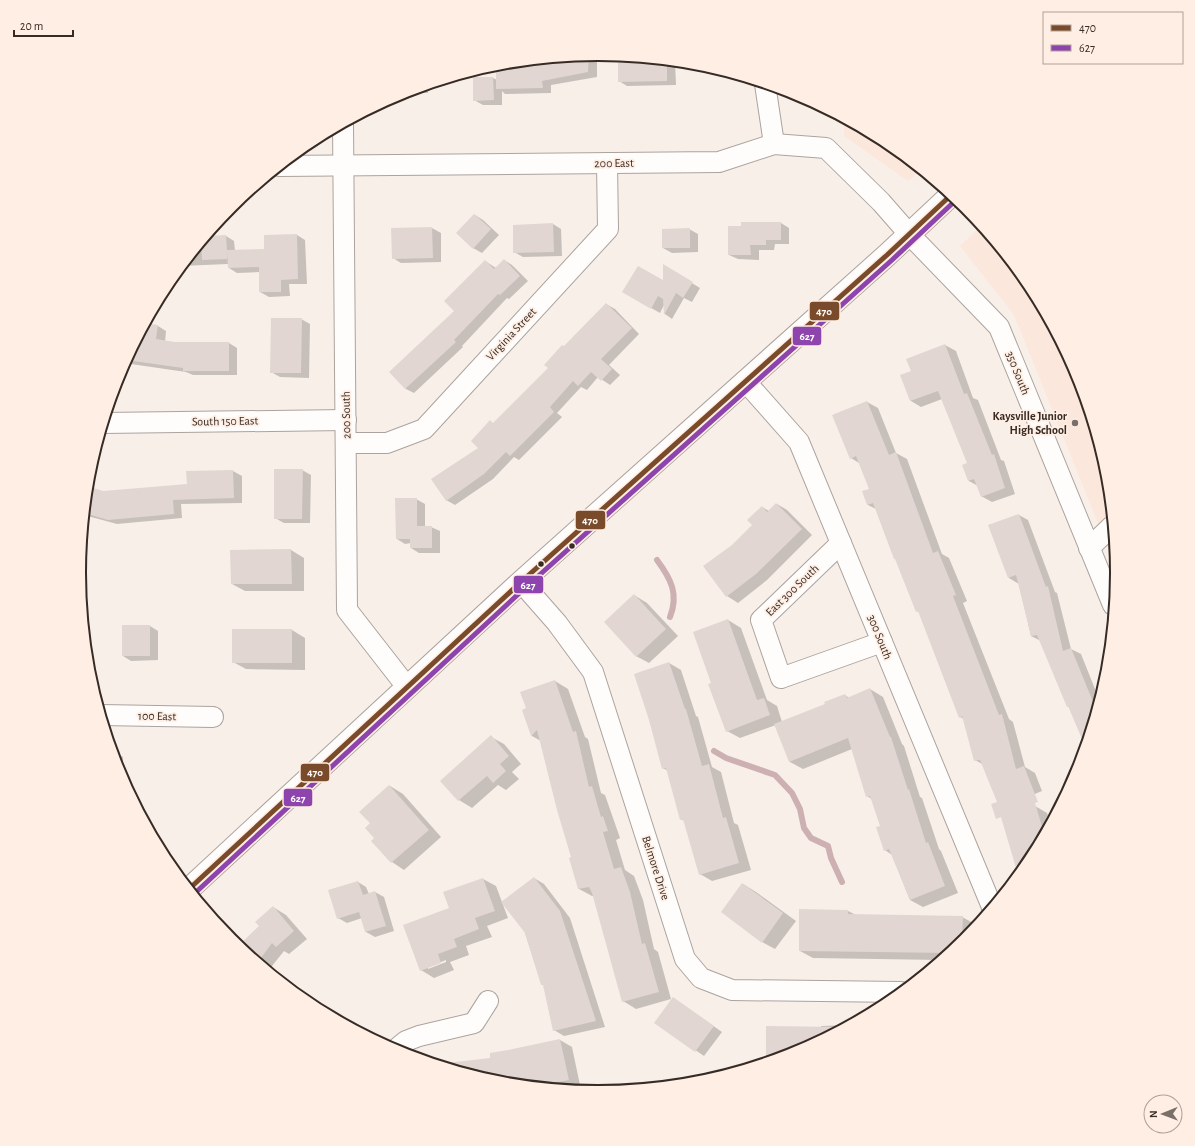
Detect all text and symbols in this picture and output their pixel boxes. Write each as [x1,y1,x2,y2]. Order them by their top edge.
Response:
scale bar [14,12,73,38]
legend [1043,12,1183,64]
text: 20 m [20,20,43,32]
text: 470 [1079,22,1096,34]
text: 627 [1079,42,1095,54]
street label: 200 East [594,157,634,169]
line badge: 470 [809,301,840,321]
street label: Virginia Street [484,305,538,363]
text: 470 [816,306,832,317]
line badge: 627 [792,326,822,346]
text: 627 [799,331,815,342]
street label: 350 South [1004,350,1032,396]
street label: 200 South [340,391,352,439]
place label: Kaysville Junior High School [993,410,1068,436]
street label: South 150 East [192,414,258,428]
marker: Kaysville Junior High School [1070,418,1080,428]
line badge: 470 [575,510,606,530]
text: 470 [582,515,598,526]
unlabelled marker [567,541,577,551]
unlabelled marker [536,559,546,569]
street label: East 300 South [763,562,821,618]
line badge: 627 [513,575,544,594]
text: 627 [520,580,536,591]
street label: 300 South [866,613,894,661]
street label: 100 East [138,710,176,722]
line badge: 470 [300,763,330,782]
text: 470 [307,767,323,778]
line badge: 627 [283,788,313,807]
text: 627 [290,793,306,804]
street label: Belmore Drive [640,835,672,901]
north arrow [1143,1094,1183,1134]
text: N [1148,1110,1159,1118]

